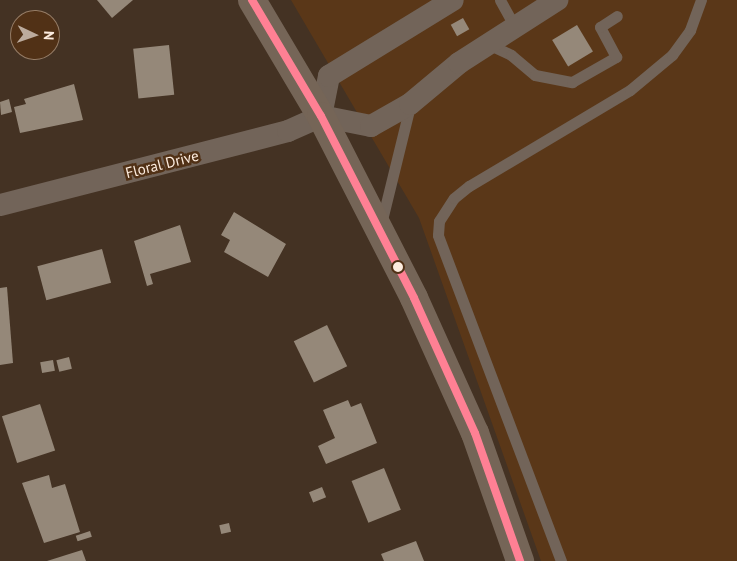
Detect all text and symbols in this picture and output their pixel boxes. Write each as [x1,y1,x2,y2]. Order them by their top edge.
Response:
north arrow [10,10,60,60]
text: N [40,31,58,41]
street label: Floral Drive [124,146,200,182]
unlabelled marker [393,262,403,272]

